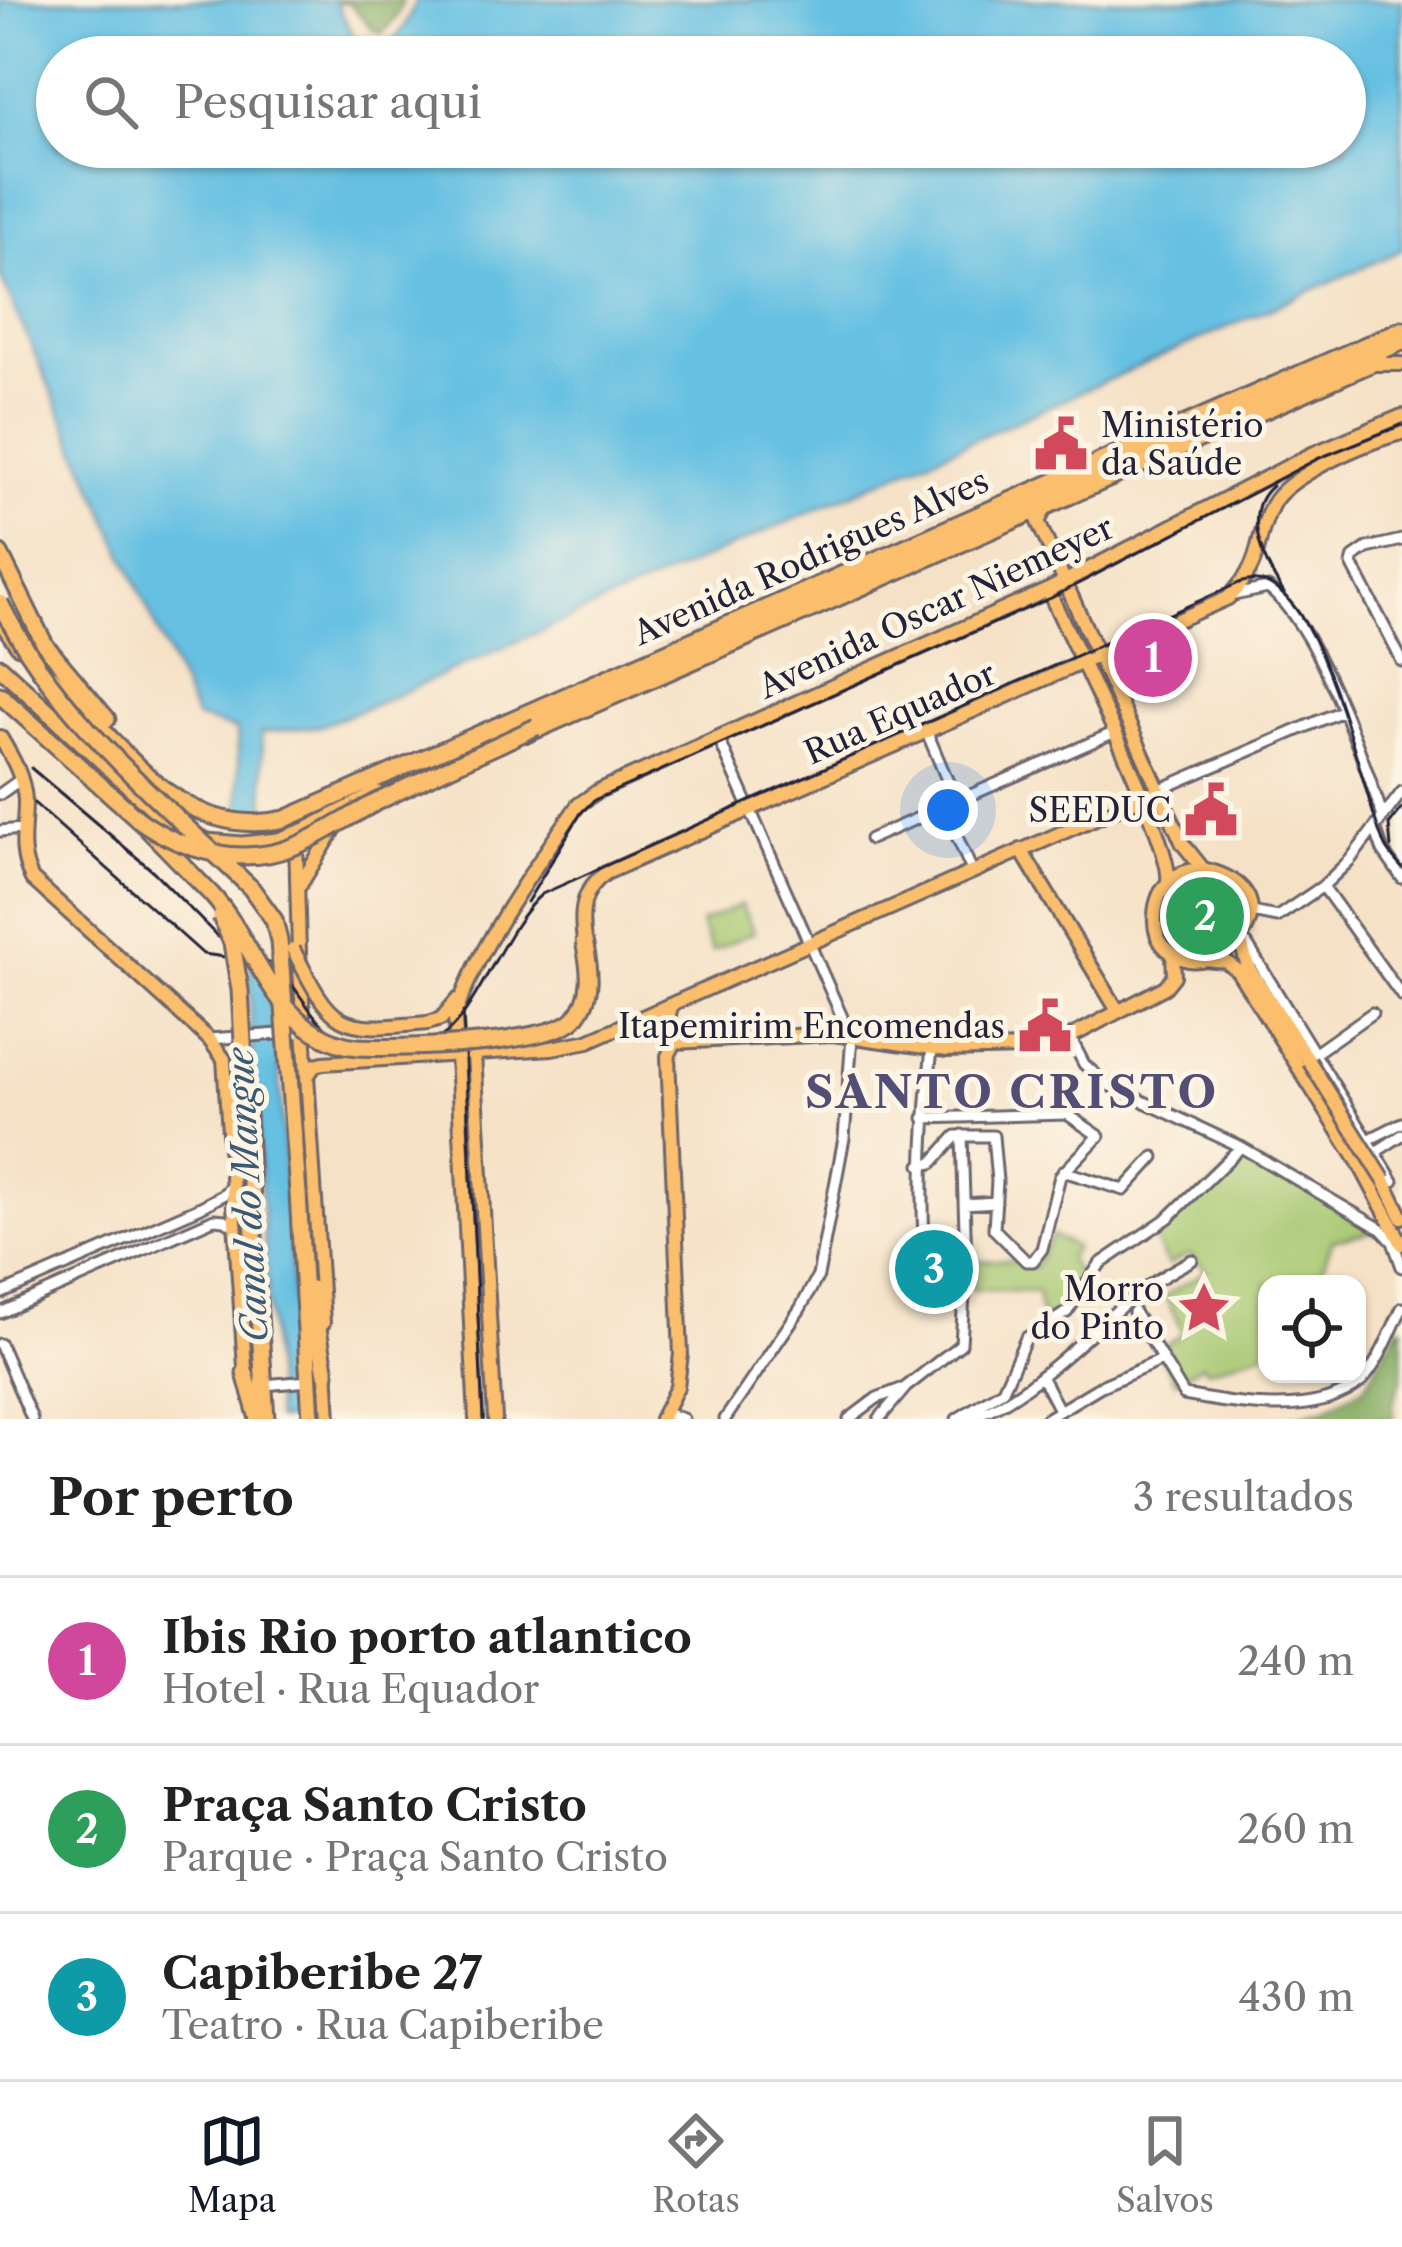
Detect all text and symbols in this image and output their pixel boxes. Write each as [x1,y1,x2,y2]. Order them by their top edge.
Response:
search box [36,36,1366,168]
icon: search [78,69,144,135]
text: Pesquisar aqui [174,74,482,130]
place label: Ministério da Saúde [1101,405,1264,484]
public building icon: Ministério da Saúde [1032,415,1090,473]
street label: Avenida Rodrigues Alves [626,460,995,654]
street label: Avenida Oscar Niemeyer [751,507,1120,708]
pin: 1 [1114,613,1192,703]
street label: Rua Equador [798,653,1002,773]
your location [918,780,978,840]
public building icon: SEEDUC [1182,781,1240,839]
place label: SEEDUC [1029,790,1171,831]
pin: 2 [1166,871,1244,961]
public building icon: Itapemirim Encomendas [1016,997,1074,1055]
place label: Itapemirim Encomendas [618,1006,1005,1047]
water label: Canal do Mangue [217,1045,277,1343]
district label: SANTO CRISTO [805,1064,1219,1120]
pin: 3 [895,1224,973,1314]
place label: Morro do Pinto [1030,1269,1164,1348]
map controls [1258,1275,1366,1383]
button: locate [1258,1275,1366,1383]
place icon: Morro do Pinto [1175,1279,1233,1337]
text: Por perto [48,1466,294,1528]
text: 3 resultados [1133,1473,1354,1521]
text: Ibis Rio porto atlantico [162,1609,692,1665]
text: 1 [78,1637,96,1685]
text: 240 m [1238,1637,1354,1685]
text: Hotel · Rua Equador [162,1665,540,1713]
text: Praça Santo Cristo [162,1777,587,1833]
text: 2 [75,1805,99,1853]
text: 260 m [1237,1805,1354,1853]
text: Parque · Praça Santo Cristo [162,1833,668,1881]
text: Capiberibe 27 [162,1945,482,2001]
text: 3 [76,1973,98,2021]
text: 430 m [1239,1973,1354,2021]
text: Teatro · Rua Capiberibe [162,2001,604,2049]
tab: Mapa [188,2108,276,2221]
tab: Rotas [652,2108,740,2221]
tab: Salvos [1116,2108,1214,2221]

